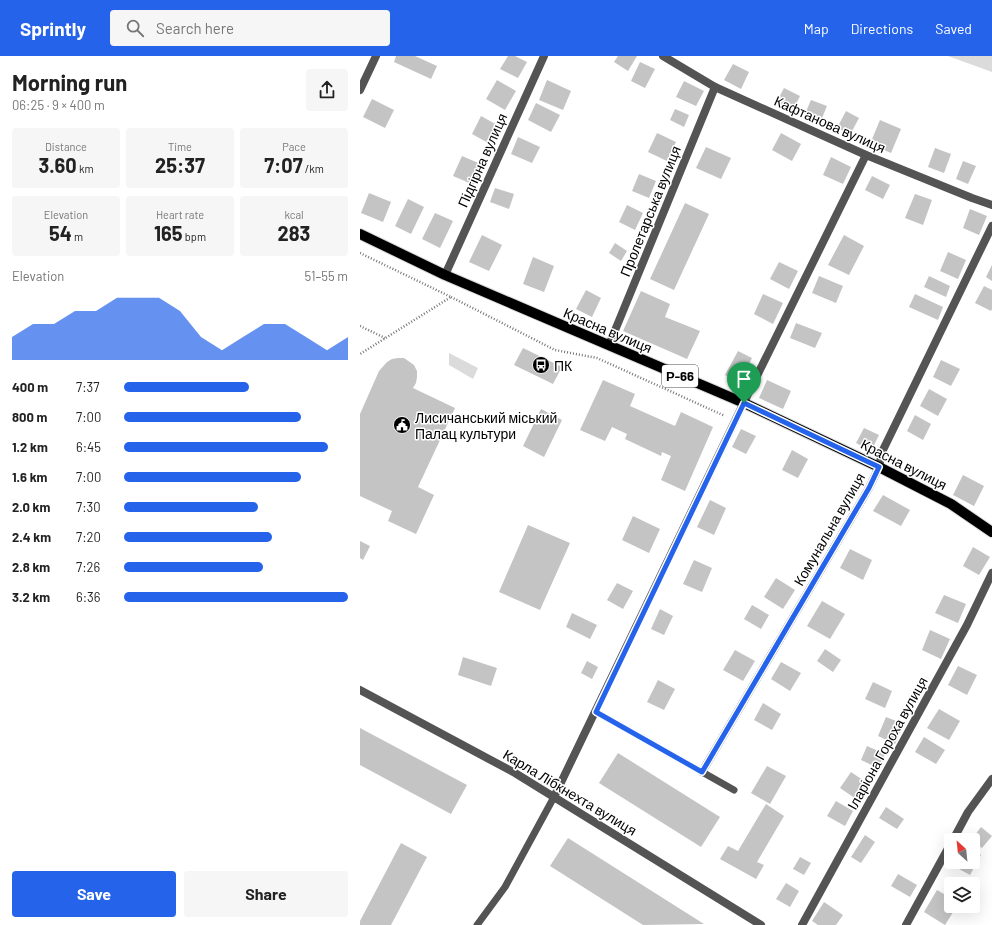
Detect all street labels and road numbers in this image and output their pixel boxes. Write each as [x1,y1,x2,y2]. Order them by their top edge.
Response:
street label: Кафтанова вулиця [772,92,888,156]
street label: Підгірна вулиця [454,110,510,210]
street label: Пролетарська вулиця [616,143,684,279]
street label: Красна вулиця [561,304,655,356]
road number: Р-66 [662,365,698,387]
street label: Красна вулиця [858,435,950,493]
street label: Комунальна вулиця [790,470,868,588]
street label: Іларіона Гороха вулиця [843,673,931,813]
street label: Карла Лібкнехта вулиця [500,745,640,839]

